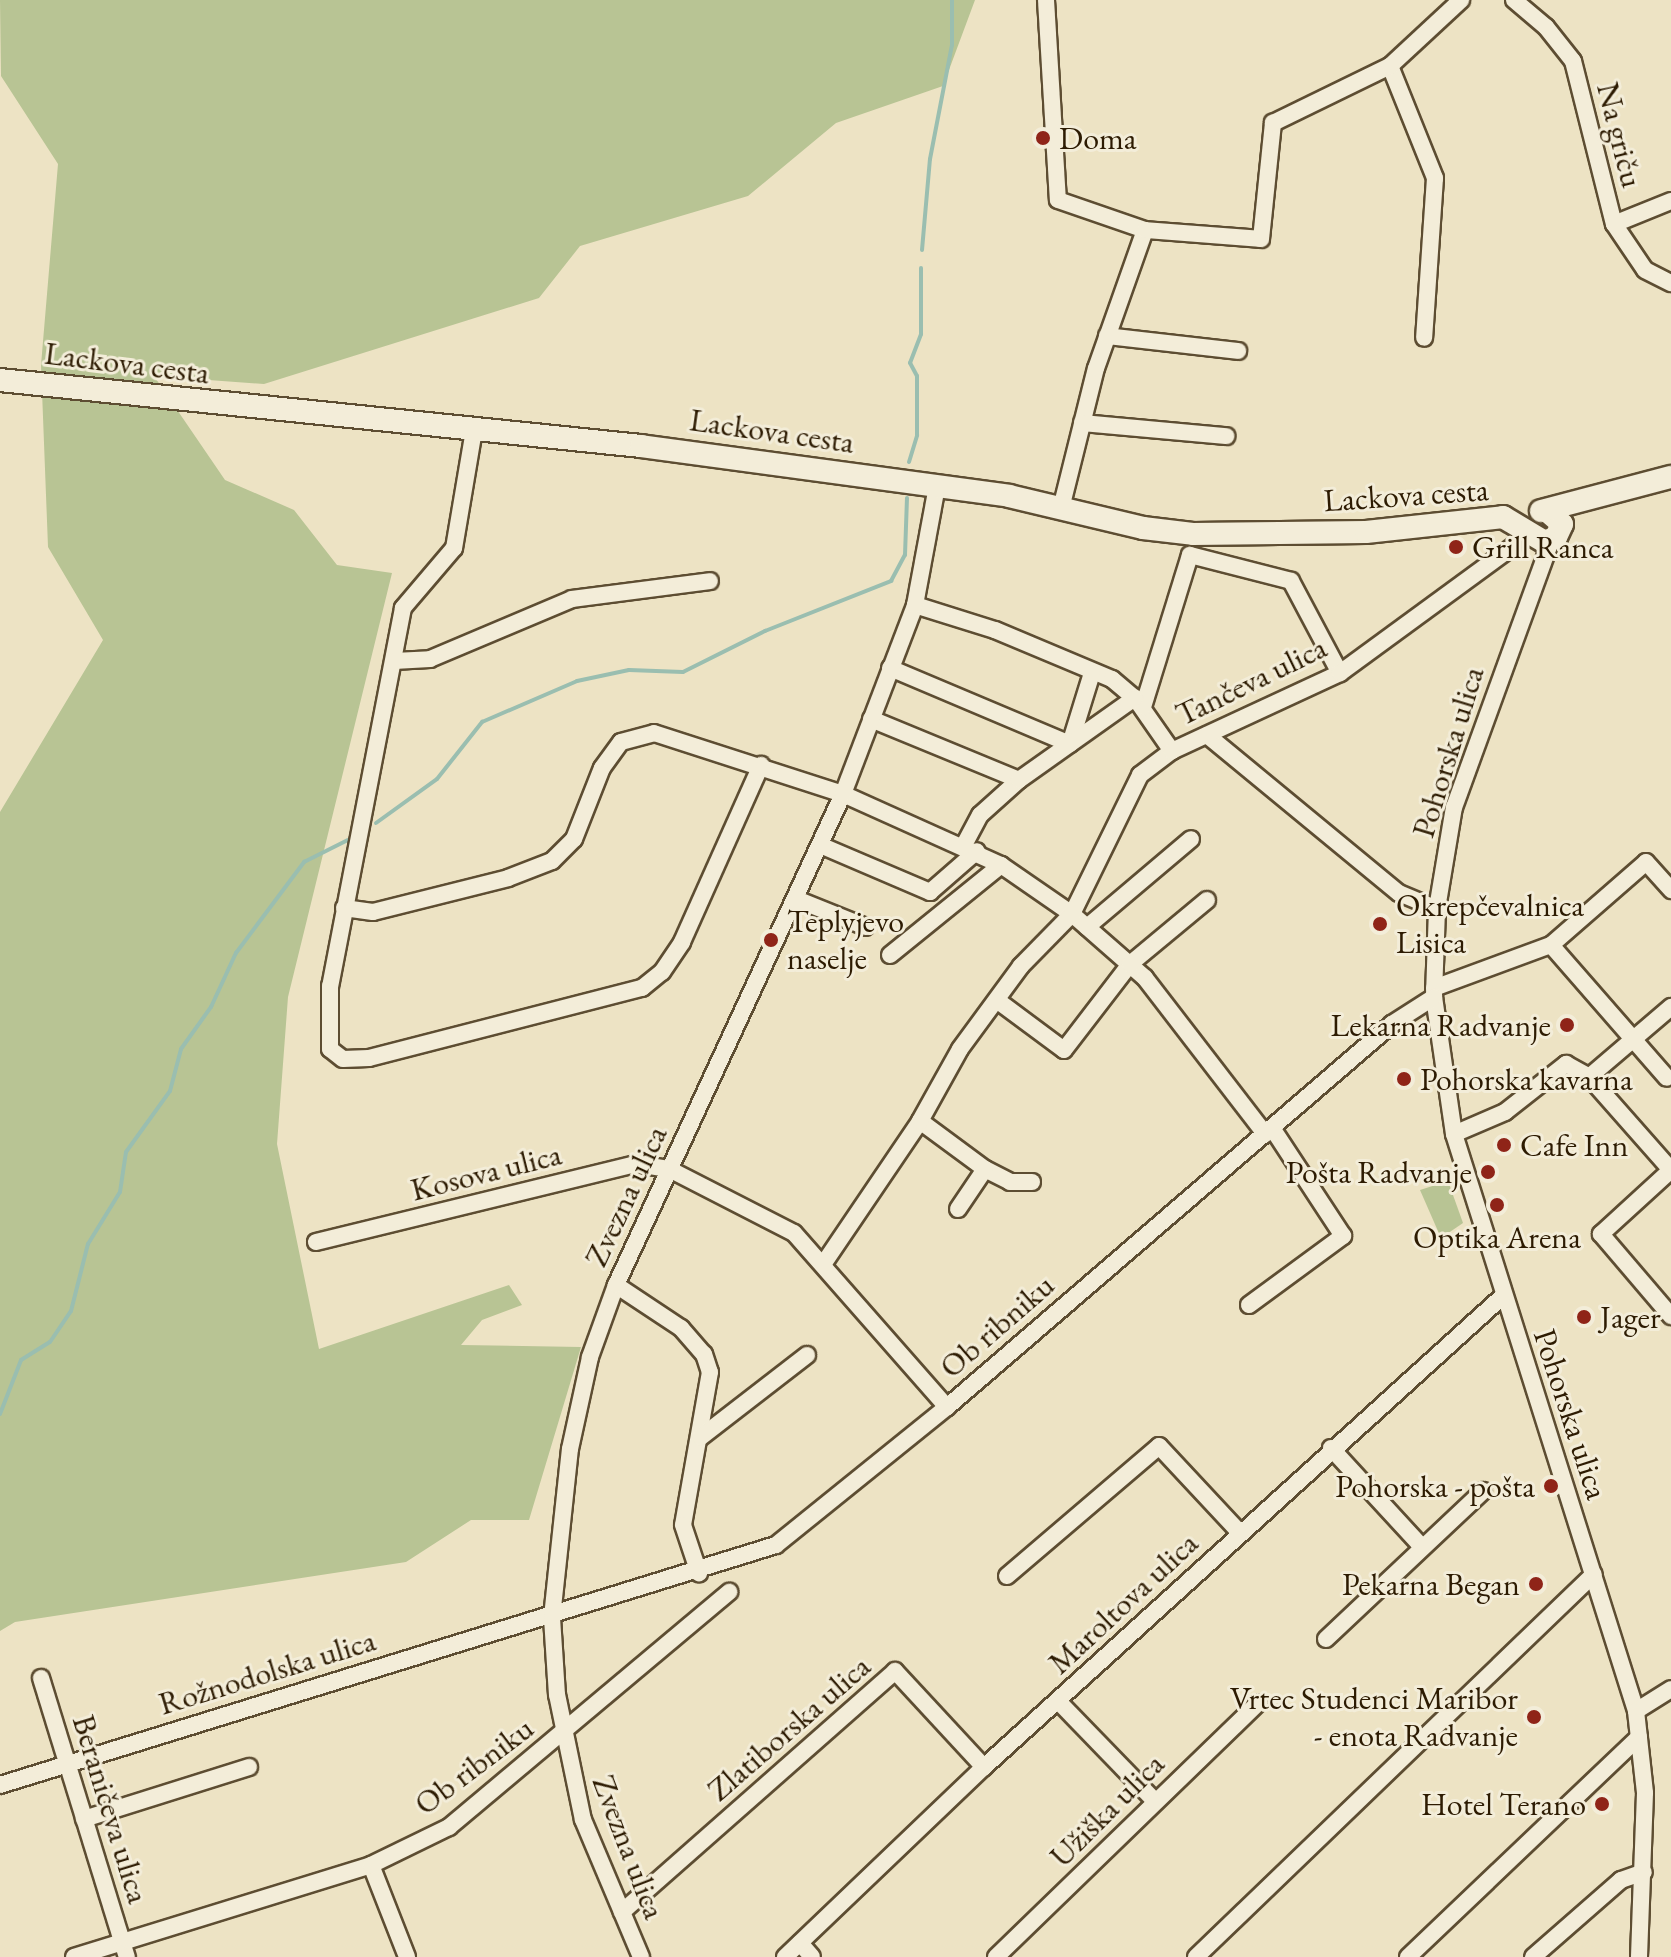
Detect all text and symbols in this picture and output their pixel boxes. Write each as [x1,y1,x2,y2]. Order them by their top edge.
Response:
street label: Na griču [1588,79,1652,191]
place label: Doma [1059,119,1137,157]
marker: Doma [1034,129,1052,147]
street label: Lackova cesta [42,334,212,392]
street label: Lackova cesta [687,400,857,462]
street label: Lackova cesta [1322,470,1490,520]
place label: Grill Ranca [1472,528,1613,566]
marker: Grill Ranca [1447,538,1465,556]
street label: Tančeva ulica [1169,628,1333,734]
street label: Pohorska ulica [1404,662,1492,842]
place label: Okrepčevalnica Lisica [1396,887,1584,962]
place label: Teplyjevo naselje [787,903,904,978]
marker: Okrepčevalnica Lisica [1371,915,1389,933]
marker: Teplyjevo naselje [762,931,780,949]
place label: Lekarna Radvanje [1331,1006,1551,1044]
marker: Lekarna Radvanje [1558,1016,1576,1034]
place label: Pohorska kavarna [1420,1060,1633,1098]
marker: Pohorska kavarna [1395,1070,1413,1088]
street label: Zvezna ulica [577,1120,675,1272]
place label: Cafe Inn [1520,1126,1628,1164]
street label: Kosova ulica [407,1135,565,1209]
marker: Cafe Inn [1495,1136,1513,1154]
place label: Pošta Radvanje [1286,1153,1472,1191]
marker: Pošta Radvanje [1479,1163,1497,1181]
marker: Optika Arena [1488,1196,1506,1214]
place label: Optika Arena [1413,1218,1581,1256]
street label: Ob ribniku [932,1266,1062,1386]
place label: Jager [1600,1298,1661,1336]
marker: Jager [1575,1308,1593,1326]
street label: Pohorska ulica [1525,1324,1617,1504]
place label: Pohorska - pošta [1335,1467,1535,1505]
marker: Pohorska - pošta [1542,1477,1560,1495]
street label: Maroltova ulica [1040,1524,1206,1682]
place label: Pekarna Began [1342,1565,1520,1603]
marker: Pekarna Began [1527,1575,1545,1593]
street label: Rožnodolska ulica [154,1621,380,1723]
street label: Zlatiborska ulica [700,1647,878,1809]
place label: Vrtec Studenci Maribor - enota Radvanje [1230,1680,1518,1755]
marker: Vrtec Studenci Maribor - enota Radvanje [1525,1708,1543,1726]
street label: Ob ribniku [407,1709,541,1823]
street label: Beraničeva ulica [64,1710,158,1908]
street label: Užiška ulica [1042,1745,1172,1875]
street label: Zvezna ulica [584,1770,674,1924]
place label: Hotel Terano [1421,1785,1586,1823]
marker: Hotel Terano [1593,1795,1611,1813]

